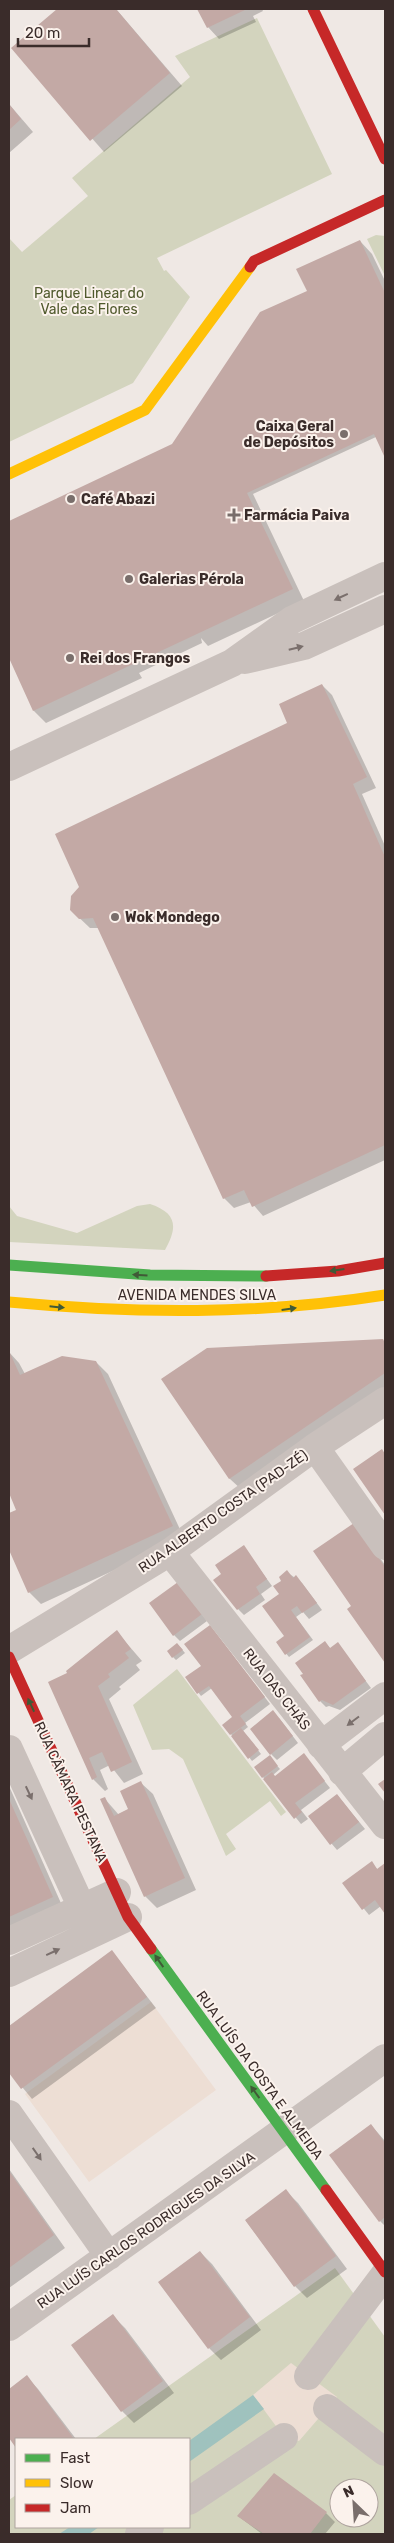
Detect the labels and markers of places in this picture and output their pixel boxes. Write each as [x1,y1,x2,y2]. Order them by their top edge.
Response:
place label: Caixa Geral de Depósitos [244,418,334,451]
marker: Caixa Geral de Depósitos [338,428,350,440]
place label: Café Abazi [81,491,155,508]
marker: Café Abazi [65,493,77,505]
place label: Farmácia Paiva [244,507,349,524]
marker: Farmácia Paiva [228,509,240,521]
place label: Galerias Pérola [139,571,244,588]
marker: Galerias Pérola [123,573,135,585]
place label: Rei dos Frangos [80,650,190,667]
marker: Rei dos Frangos [64,652,76,664]
place label: Wok Mondego [125,909,220,926]
marker: Wok Mondego [109,911,121,923]

